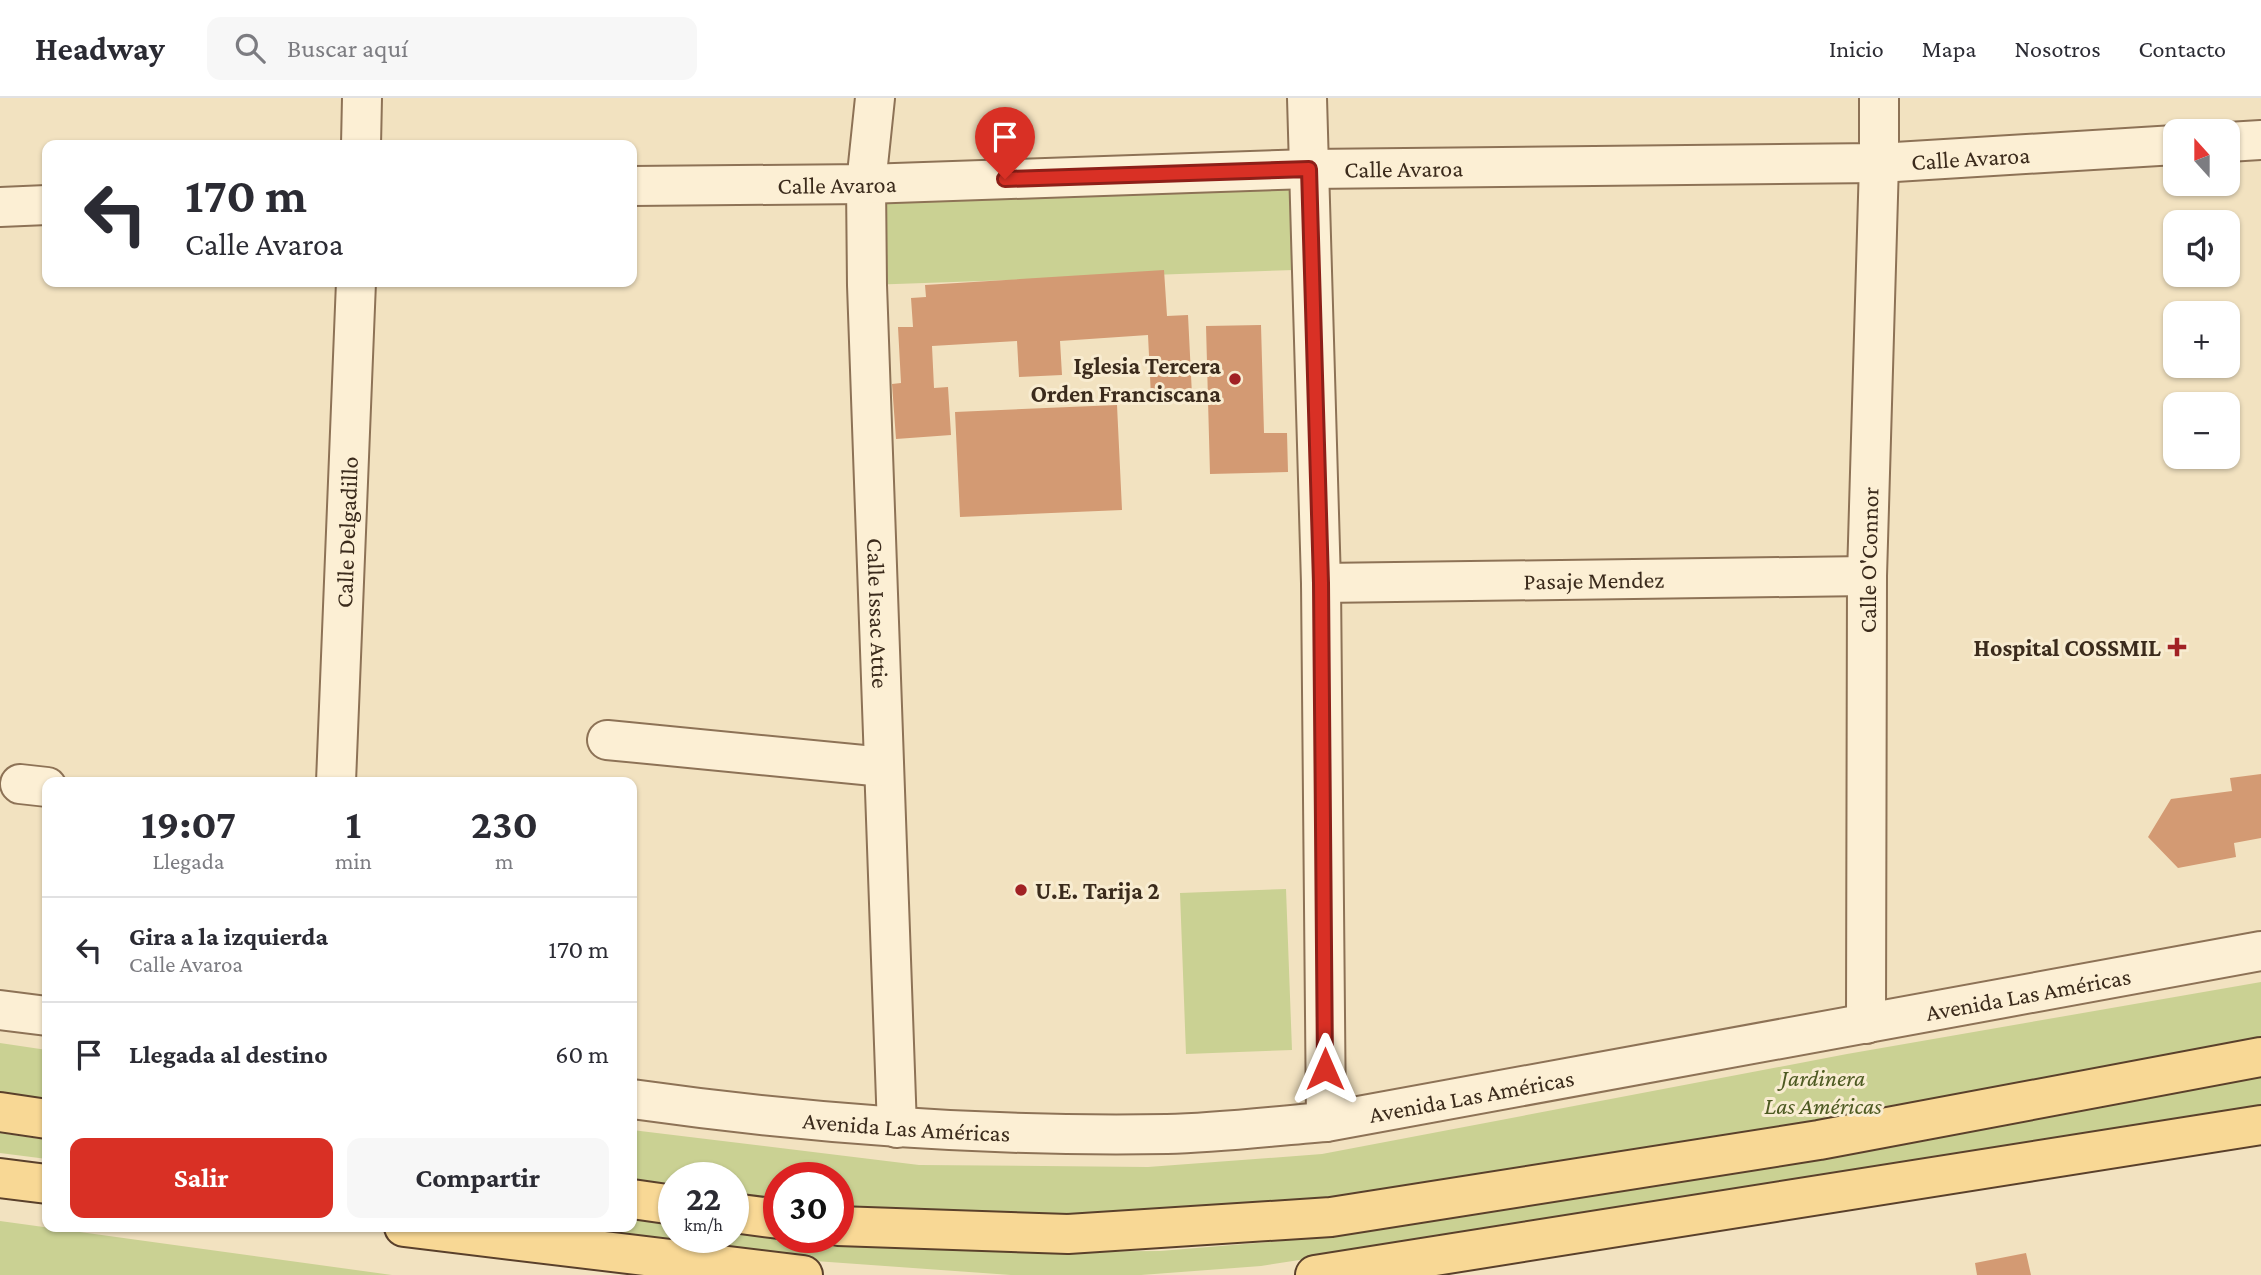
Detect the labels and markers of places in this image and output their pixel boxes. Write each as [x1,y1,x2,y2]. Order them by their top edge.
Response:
pin [975,107,1035,179]
place label: Iglesia Tercera Orden Franciscana [1030,352,1221,407]
marker: Iglesia Tercera Orden Franciscana [1227,371,1243,387]
place label: Hospital COSSMIL [1973,634,2161,661]
marker: Hospital COSSMIL [2167,637,2187,657]
place label: U.E. Tarija 2 [1035,877,1160,905]
marker: U.E. Tarija 2 [1013,882,1029,898]

